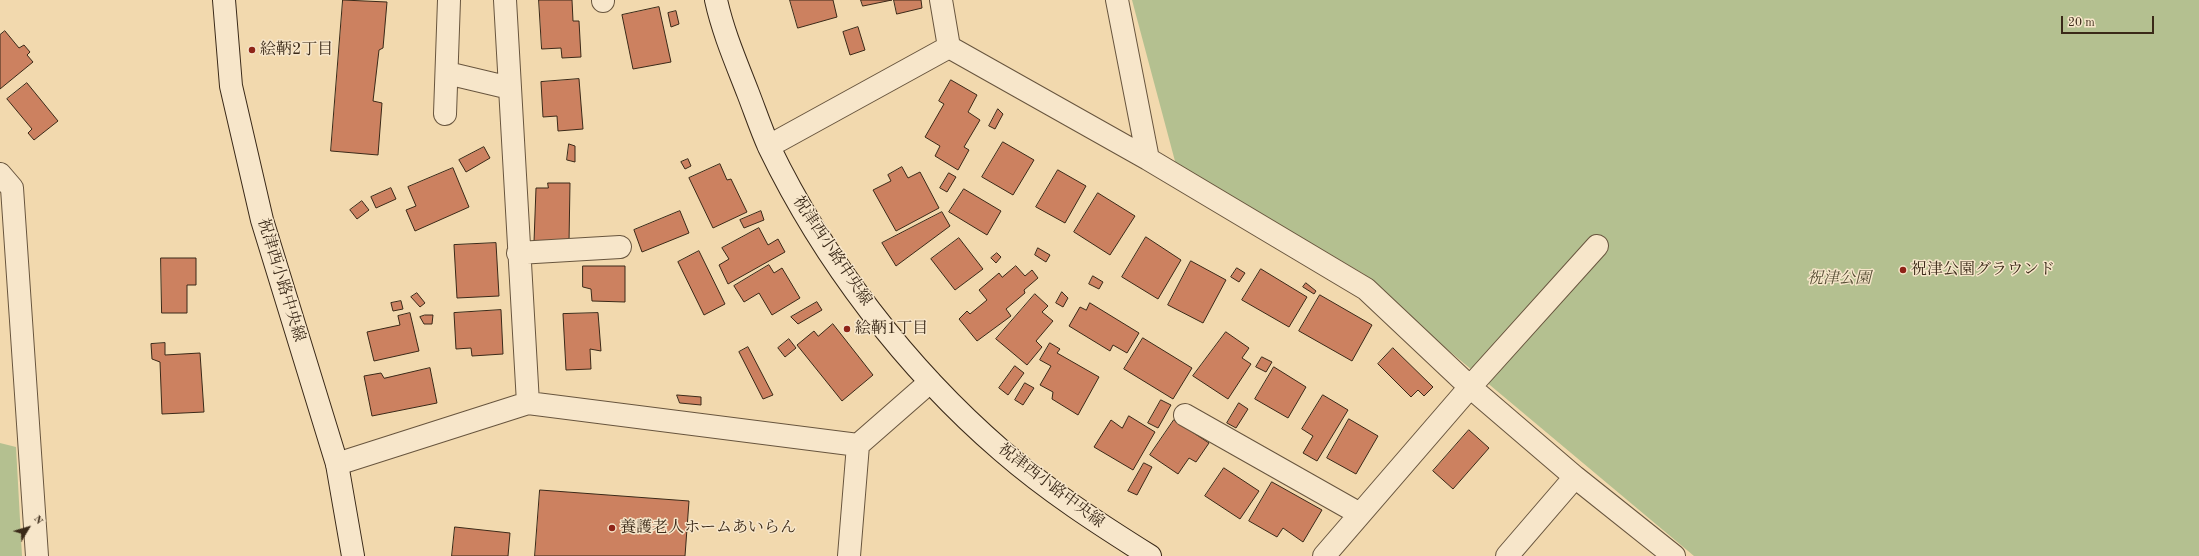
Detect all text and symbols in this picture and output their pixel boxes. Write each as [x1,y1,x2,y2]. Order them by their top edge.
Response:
scale bar [2063,8,2156,34]
text: 20 m [2068,17,2095,29]
place label: 絵鞆2丁目 [260,40,333,60]
marker: 絵鞆2丁目 [247,45,257,55]
street label: 祝津西小路中央線 [788,193,876,309]
street label: 祝津西小路中央線 [253,216,309,344]
place label: 祝津公園グラウンド [1911,260,2055,280]
marker: 祝津公園グラウンド [1898,265,1908,275]
park label: 祝津公園 [1807,269,1871,289]
place label: 絵鞆1丁目 [855,319,928,339]
marker: 絵鞆1丁目 [842,324,852,334]
street label: 祝津西小路中央線 [994,440,1108,532]
north arrow [8,508,48,548]
text: N [31,514,45,527]
place label: 養護老人ホームあいらん [620,518,796,538]
marker: 養護老人ホームあいらん [607,523,617,533]

